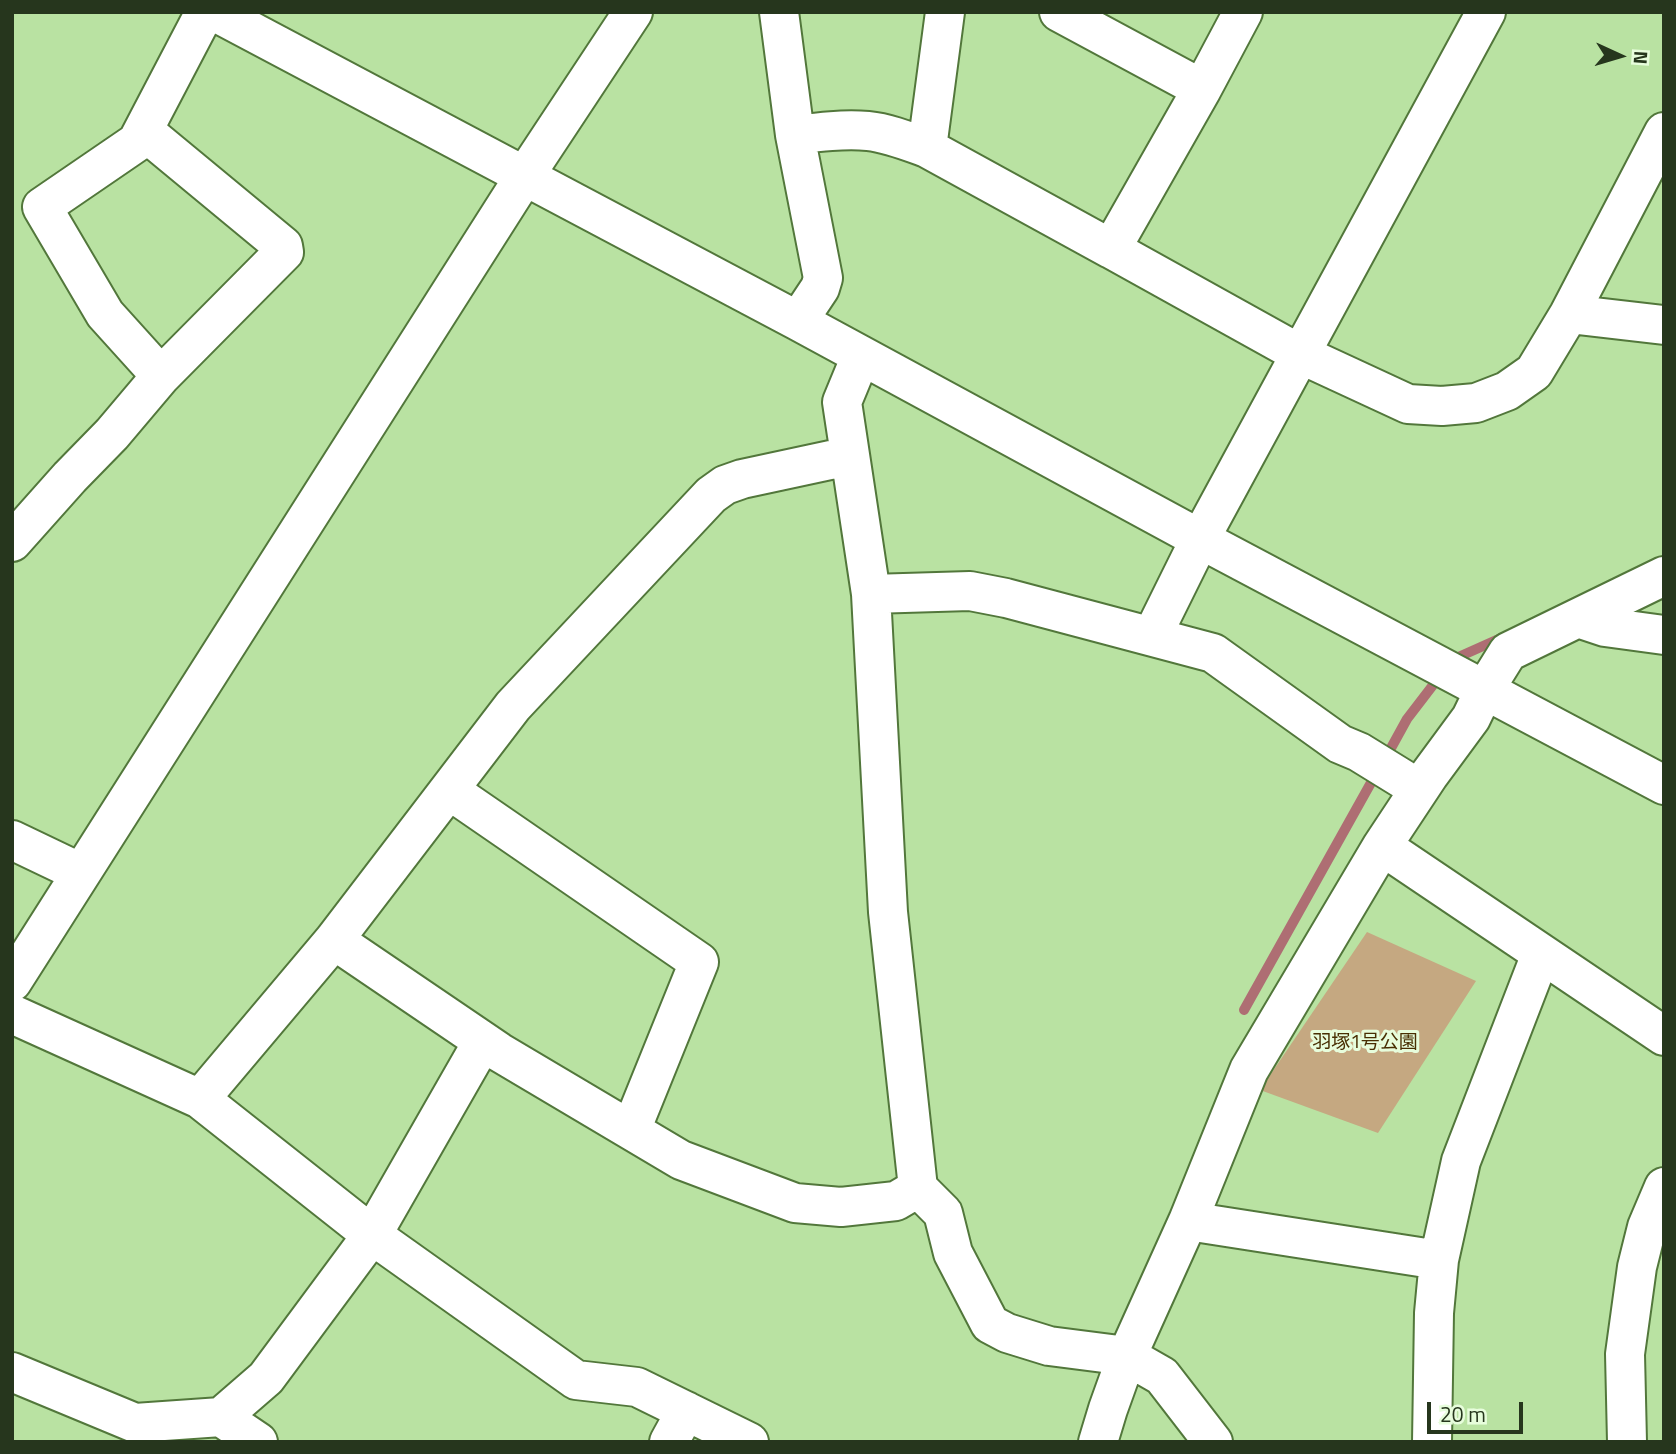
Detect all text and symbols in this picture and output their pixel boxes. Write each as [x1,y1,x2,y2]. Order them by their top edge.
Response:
north arrow [1585,21,1655,91]
text: N [1627,50,1656,65]
park label: 羽塚1号公園 [1312,1032,1418,1054]
scale bar [1431,1388,1527,1432]
text: 20 m [1440,1398,1486,1430]

